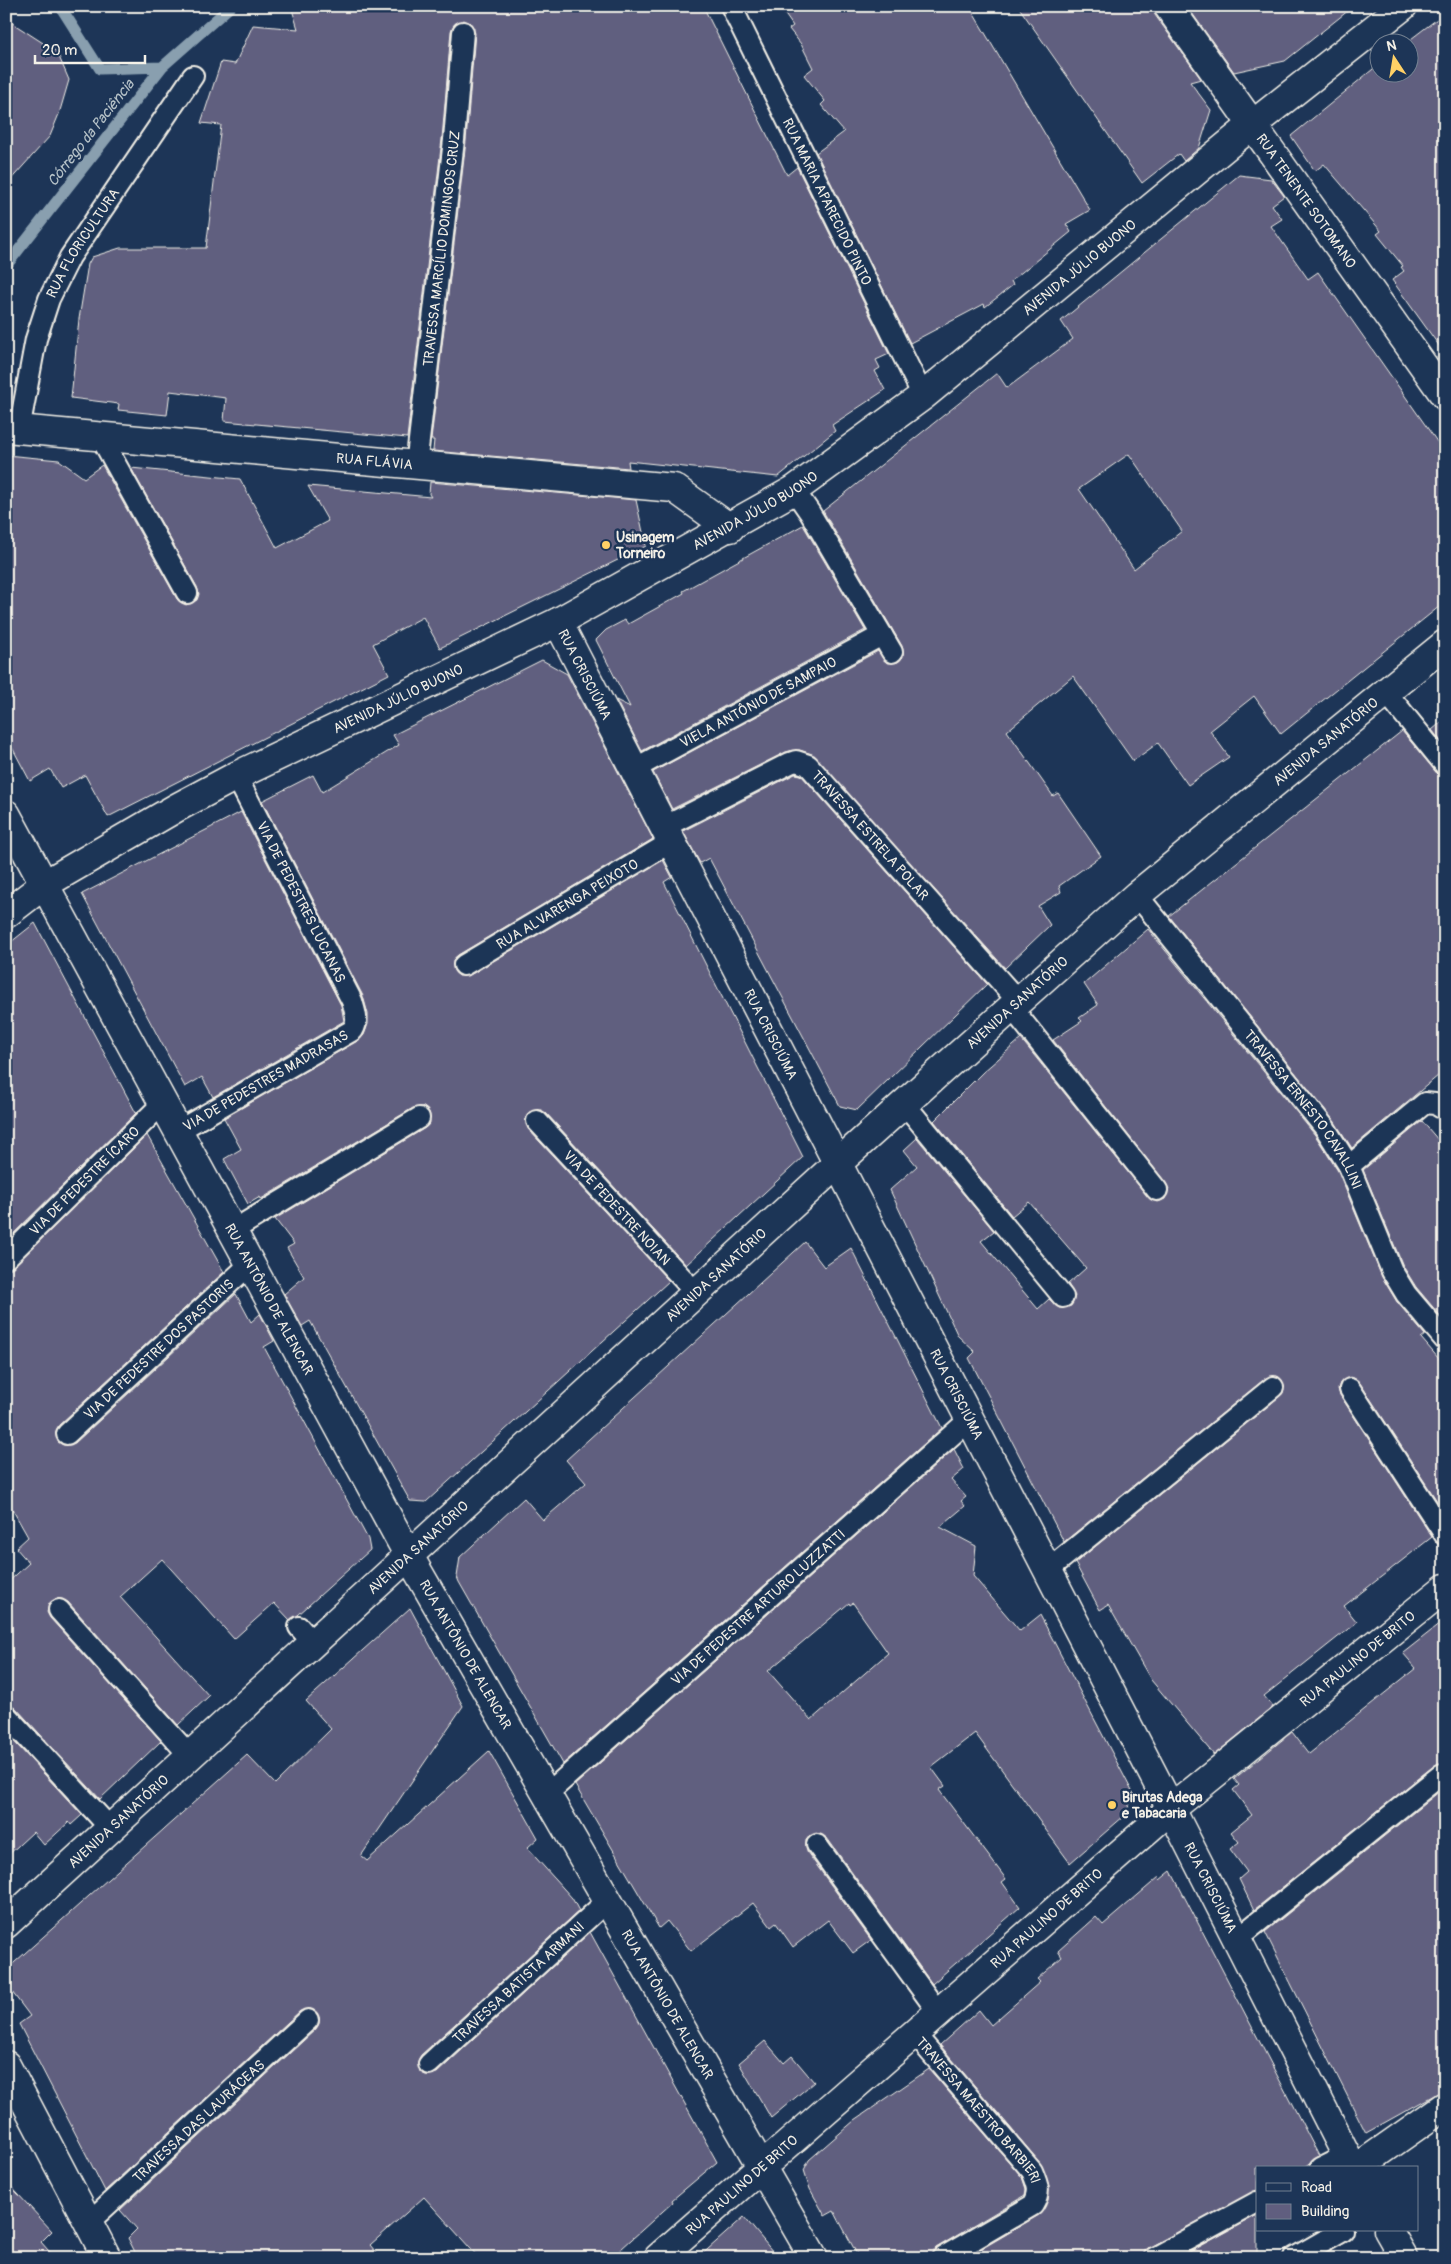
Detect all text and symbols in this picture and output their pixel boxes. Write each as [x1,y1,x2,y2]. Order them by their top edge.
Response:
scale bar [35,32,145,64]
north arrow [1368,32,1418,82]
text: N [1385,36,1398,55]
text: 20 m [42,41,77,60]
water label: Córrego da Paciência [43,75,139,190]
street label: RUA MARIA APARECIDO PINTO [779,115,876,288]
street label: TRAVESSA MARCÍLIO DOMINGOS CRUZ [419,129,463,367]
street label: RUA TENENTE SOTOMANO [1253,130,1360,271]
street label: RUA FLORICULTURA [43,185,123,301]
street label: AVENIDA JÚLIO BUONO [1019,216,1139,319]
street label: RUA FLÁVIA [336,449,413,473]
street label: AVENIDA JÚLIO BUONO [690,467,821,554]
place label: Usinagem Torneiro [615,529,675,562]
marker: Usinagem Torneiro [600,539,612,551]
street label: RUA CRISCIÚMA [555,626,615,723]
street label: VIELA ANTÔNIO DE SAMPAIO [677,653,839,751]
street label: AVENIDA JÚLIO BUONO [330,660,466,737]
street label: AVENIDA SANATÓRIO [1269,694,1381,789]
street label: TRAVESSA ESTRELA POLAR [808,767,932,903]
street label: VIA DE PEDESTRES LUCANAS [253,819,349,985]
street label: RUA ALVARENGA PEIXOTO [493,855,641,952]
street label: AVENIDA SANATÓRIO [963,953,1071,1052]
street label: RUA CRISCIÚMA [741,986,801,1082]
street label: VIA DE PEDESTRES MADRASAS [180,1026,351,1135]
street label: TRAVESSA ERNESTO CAVALLINI [1241,1026,1366,1192]
street label: VIA DE PEDESTRE ÍCARO [26,1123,143,1239]
street label: VIA DE PEDESTRE NOIAN [560,1147,674,1268]
street label: RUA ANTÔNIO DE ALENCAR [221,1220,317,1378]
street label: AVENIDA SANATÓRIO [662,1224,770,1325]
street label: VIA DE PEDESTRE DOS PASTORIS [80,1275,237,1423]
street label: RUA CRISCIÚMA [926,1346,987,1442]
street label: AVENIDA SANATÓRIO [364,1497,472,1598]
street label: VIA DE PEDESTRE ARTURO LUZZATTI [667,1525,849,1689]
street label: RUA ANTÔNIO DE ALENCAR [416,1577,516,1732]
street label: RUA PAULINO DE BRITO [1296,1607,1418,1710]
street label: AVENIDA SANATÓRIO [64,1771,172,1872]
place label: Birutas Adega e Tabacaria [1121,1789,1203,1822]
marker: Birutas Adega e Tabacaria [1106,1799,1118,1811]
street label: RUA CRISCIÚMA [1181,1839,1241,1936]
street label: RUA PAULINO DE BRITO [987,1865,1106,1972]
street label: TRAVESSA BATISTA ARMANI [449,1918,588,2047]
street label: RUA ANTÔNIO DE ALENCAR [618,1927,717,2082]
street label: TRAVESSA MAESTRO BARBIERI [913,2033,1045,2185]
street label: TRAVESSA DAS LAURÁCEAS [129,2056,268,2186]
street label: RUA PAULINO DE BRITO [682,2131,801,2238]
legend [1256,2166,1418,2232]
text: Road [1301,2178,1332,2197]
text: Building [1301,2202,1349,2221]

